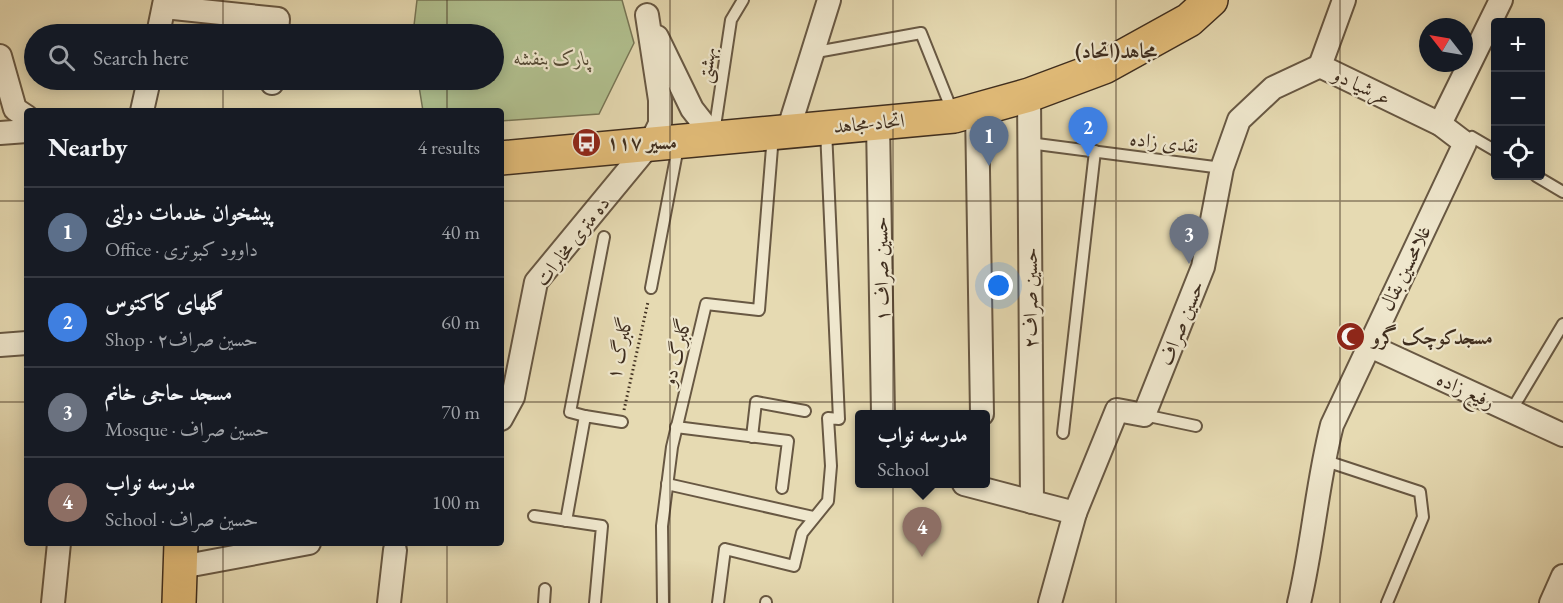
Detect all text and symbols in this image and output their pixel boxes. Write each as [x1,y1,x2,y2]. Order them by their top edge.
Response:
north arrow [1419,18,1473,72]
map controls [1491,18,1545,180]
button: + [1491,18,1545,72]
search box [24,24,504,90]
district label: مجاهد(اتحاد) [1075,37,1158,64]
icon: search [45,41,78,74]
text: Search here [93,43,188,72]
park label: پارک بنفشه [514,45,592,73]
street label: بهشتی [691,45,723,85]
street label: عرشیا دو [1327,60,1395,112]
button: − [1491,72,1545,126]
street label: اتحاد-مجاهد [832,107,906,139]
pin: 2 [1068,108,1108,157]
pin: 1 [970,116,1008,166]
street label: نقدی زاده [1128,125,1200,159]
bus stop icon: مسیر ۱۱۷ [570,126,602,158]
button: locate [1491,126,1545,180]
place label: مسیر ۱۱۷ [607,129,677,155]
text: Nearby [48,130,128,164]
text: 4 results [417,134,480,160]
street label: ده متری مخابرات [529,191,615,291]
text: پیشخوان خدمات دولتی [105,198,275,227]
pin: 3 [1170,214,1208,264]
street label: حسین صراف ۱ [867,216,896,322]
text: 1 [62,219,73,245]
text: 40 m [441,219,480,245]
street label: غلامحسین بقال [1373,221,1437,315]
text: Office · داوود کبوتری [105,236,258,262]
street label: حسین صراف۲ [1017,247,1044,349]
your location [984,271,1013,300]
street label: حسین صراف [1152,277,1211,370]
text: گلهای کاکتوس [105,288,224,317]
text: 2 [62,309,73,335]
text: 60 m [441,309,480,335]
street label: گلبرگ ۱ [600,314,638,382]
street label: گلبرگ دو [655,316,697,390]
mosque icon: مسجدکوچک گرو [1335,321,1367,353]
place label: مسجدکوچک گرو [1370,324,1493,351]
text: Shop · حسین صراف۲ [105,326,258,352]
street label: رفیع زاده [1431,365,1499,419]
text: مسجد حاجی خانم [105,378,232,407]
text: 3 [62,399,73,425]
text: 70 m [441,399,480,425]
popup [855,410,990,488]
text: Mosque · حسین صراف [105,416,269,442]
text: مدرسه نواب [877,420,968,449]
text: School [877,456,929,482]
text: مدرسه نواب [105,468,196,497]
text: 4 [62,489,73,515]
text: 100 m [432,489,480,515]
text: School · حسین صراف [105,506,258,532]
pin: 4 [902,508,942,557]

